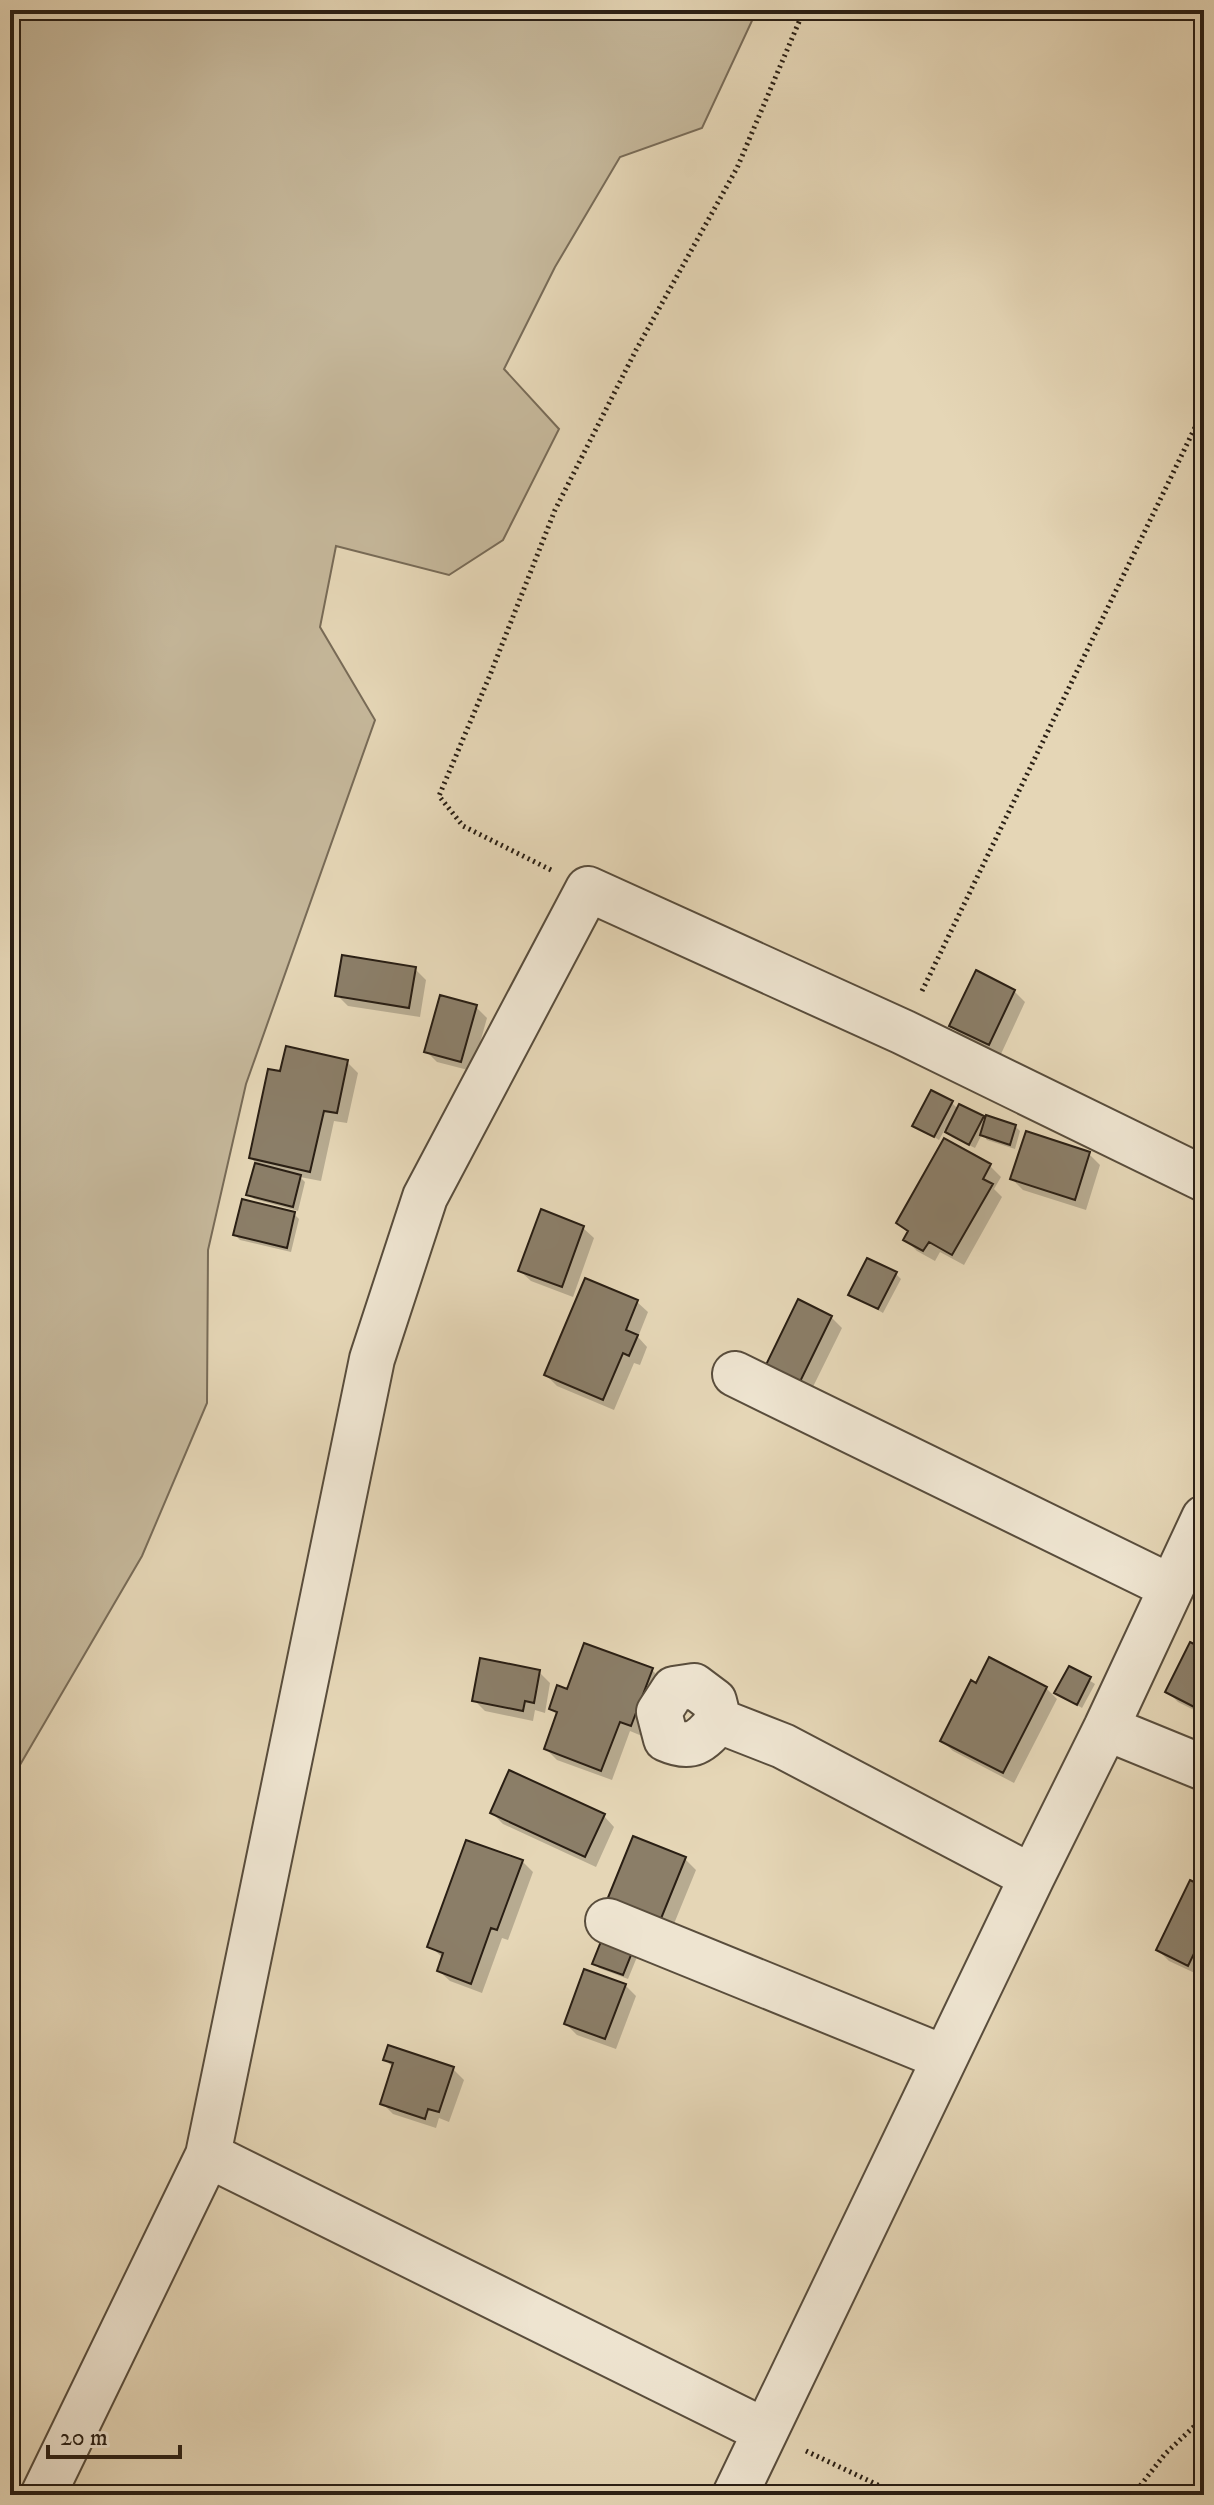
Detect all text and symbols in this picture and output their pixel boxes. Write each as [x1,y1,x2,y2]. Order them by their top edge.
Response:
scale bar [48,2409,180,2459]
text: 20 m [60,2423,108,2453]

